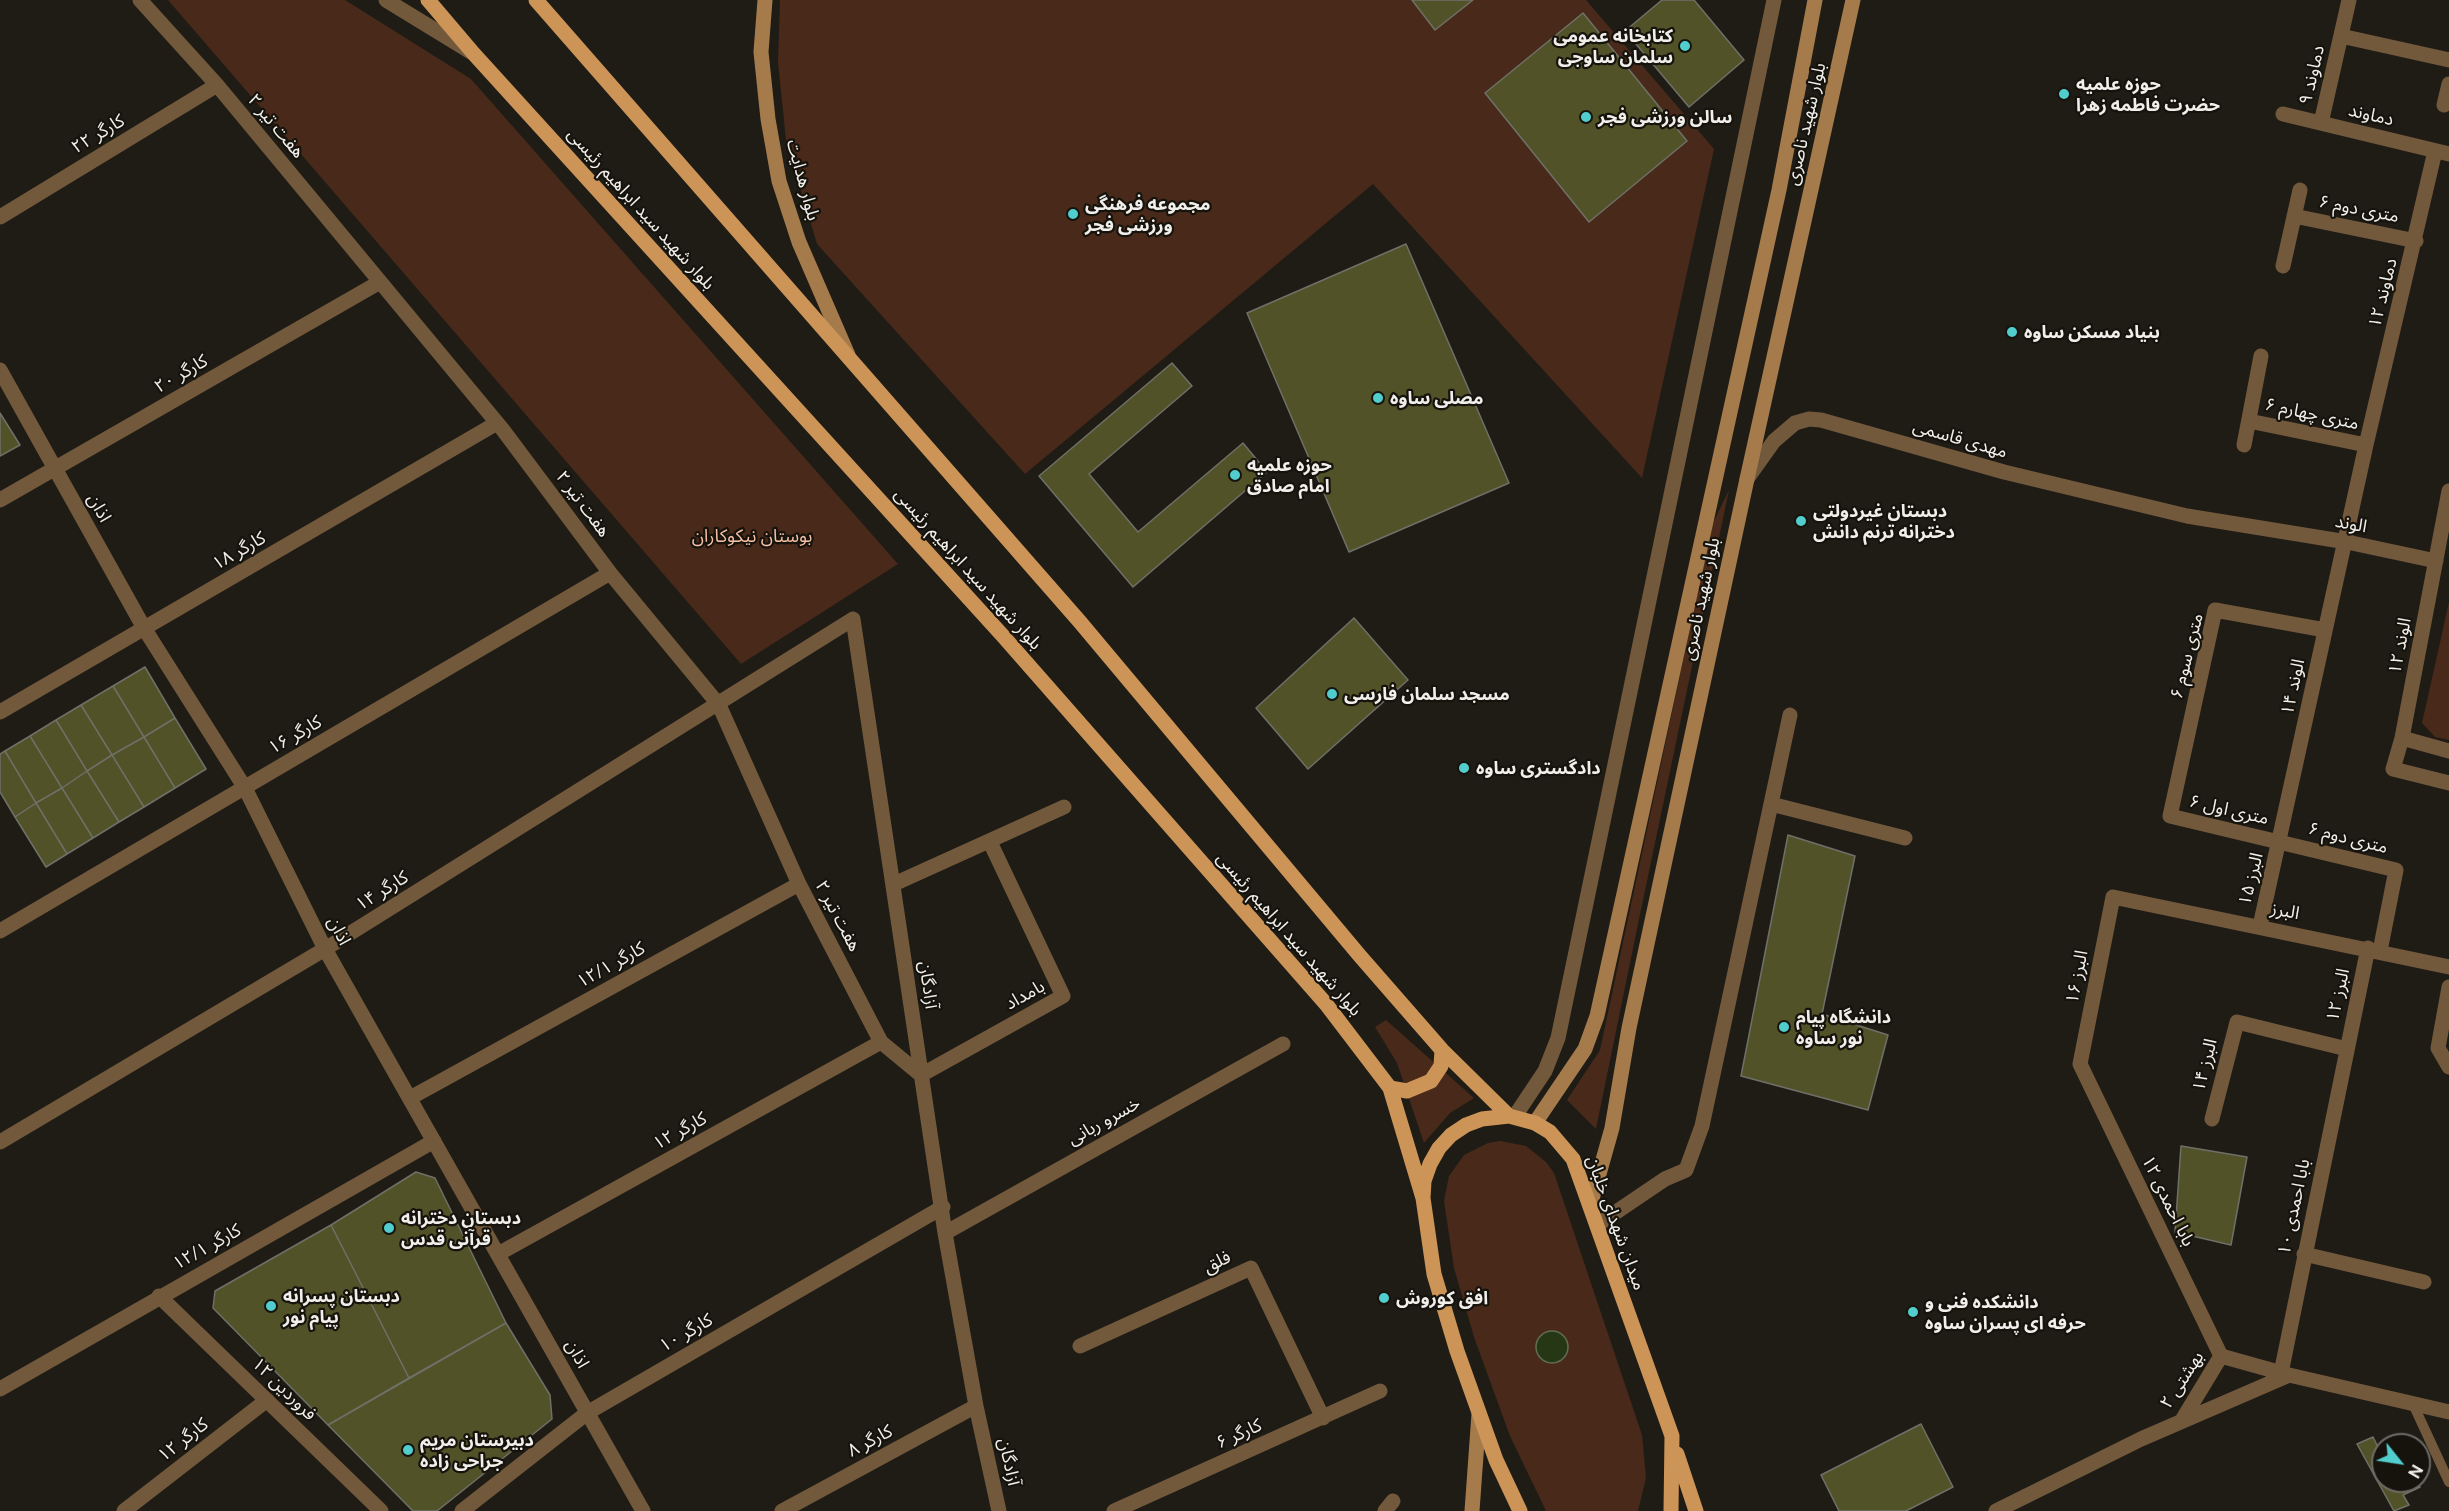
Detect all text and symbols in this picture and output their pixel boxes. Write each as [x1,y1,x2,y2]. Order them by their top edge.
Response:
place label: کتابخانه عمومی سلمان ساوجی [1553,25,1673,68]
marker: کتابخانه عمومی سلمان ساوجی [1678,39,1692,53]
street label: دماوند ۹ [2295,43,2329,107]
street label: بلوار شهید ناصری [1781,61,1831,187]
place label: حوزه علمیه حضرت فاطمه زهرا [2076,73,2220,116]
marker: حوزه علمیه حضرت فاطمه زهرا [2057,87,2071,101]
street label: هفت تیر ۲ [243,89,309,163]
street label: دماوند [2346,99,2396,131]
place label: سالن ورزشی فجر [1598,106,1732,128]
street label: کارگر ۲۲ [68,110,128,158]
marker: سالن ورزشی فجر [1579,110,1593,124]
street label: بلوار شهید سید ابراهیم رئیسی [563,124,719,294]
street label: بلوار هدایت [782,137,824,223]
street label: ۶ متری دوم [2317,191,2401,227]
place label: مجموعه فرهنگی ورزشی فجر [1085,193,1210,236]
marker: مجموعه فرهنگی ورزشی فجر [1066,207,1080,221]
street label: دماوند ۱۲ [2364,256,2402,330]
place label: بنیاد مسکن ساوه [2024,321,2160,343]
marker: بنیاد مسکن ساوه [2005,325,2019,339]
street label: کارگر ۲۰ [150,350,212,398]
place label: مصلی ساوه [1390,387,1483,409]
marker: مصلی ساوه [1371,391,1385,405]
street label: ۶ متری چهارم [2263,393,2361,435]
street label: مهدی قاسمی [1910,415,2010,463]
place label: حوزه علمیه امام صادق [1247,454,1332,496]
street label: هفت تیر ۲ [551,467,615,541]
marker: حوزه علمیه امام صادق [1228,468,1242,482]
street label: بلوار شهید سید ابراهیم رئیسی [890,484,1046,654]
street label: اذان [82,490,116,526]
place label: دبستان غیردولتی دخترانه ترنم دانش [1813,500,1955,542]
street label: الوند [2333,510,2369,538]
marker: دبستان غیردولتی دخترانه ترنم دانش [1794,514,1808,528]
park label: بوستان نیکوکاران [692,525,812,547]
street label: کارگر ۱۸ [208,527,270,575]
street label: بلوار شهید ناصری [1677,536,1725,662]
street label: ۶ متری سوم [2166,611,2208,701]
street label: الوند ۱۲ [2384,616,2416,676]
street label: الوند ۱۴ [2277,657,2309,717]
place label: مسجد سلمان فارسی [1344,683,1510,705]
marker: مسجد سلمان فارسی [1325,687,1339,701]
street label: کارگر ۱۶ [264,711,326,759]
place label: دادگستری ساوه [1476,757,1601,779]
marker: دادگستری ساوه [1457,761,1471,775]
street label: ۶ متری اول [2187,790,2271,830]
street label: ۶ متری دوم [2306,818,2390,858]
street label: بلوار شهید سید ابراهیم رئیسی [1212,847,1366,1021]
street label: البرز ۱۵ [2234,850,2268,908]
street label: کارگر ۱۴ [352,866,412,916]
street label: هفت تیر ۲ [810,877,866,955]
street label: البرز [2269,898,2301,924]
street label: اذان [323,913,355,949]
street label: کارگر ۱۲/۱ [573,937,649,993]
street label: البرز ۱۶ [2061,949,2093,1005]
street label: آزادگان [914,960,942,1010]
street label: البرز ۱۲ [2322,966,2354,1024]
street label: بامداد [1001,975,1049,1015]
place label: دانشگاه پیام نور ساوه [1796,1006,1891,1048]
marker: دانشگاه پیام نور ساوه [1777,1020,1791,1034]
street label: البرز ۱۴ [2188,1036,2222,1094]
street label: خسرو ربانی [1064,1092,1144,1150]
street label: کارگر ۱۲ [649,1107,711,1155]
street label: بابا احمدی ۱۲ [2137,1152,2199,1250]
street label: میدان شهدای خلبان [1582,1153,1650,1293]
street label: بابا احمدی ۱۰ [2273,1157,2315,1257]
place label: دبستان دخترانه قرآنی قدس [401,1207,521,1250]
street label: کارگر ۱۲/۱ [169,1219,245,1275]
marker: دبستان دخترانه قرآنی قدس [382,1221,396,1235]
street label: فلق [1200,1246,1234,1278]
place label: دبستان پسرانه پیام نور [283,1285,400,1328]
place label: افق کوروش [1396,1287,1488,1309]
marker: افق کوروش [1377,1291,1391,1305]
place label: دانشکده فنی و حرفه ای پسران ساوه [1925,1291,2086,1334]
marker: دبستان پسرانه پیام نور [264,1299,278,1313]
marker: دانشکده فنی و حرفه ای پسران ساوه [1906,1305,1920,1319]
street label: کارگر ۱۰ [655,1309,717,1357]
street label: اذان [560,1336,594,1372]
street label: بهشتی ۲ [2156,1347,2208,1413]
street label: ۱۲ فروردین [247,1353,321,1425]
street label: کارگر ۱۲ [153,1414,213,1466]
street label: کارگر ۶ [1213,1414,1265,1454]
street label: کارگر ۸ [844,1420,896,1462]
place label: دبیرستان مریم جراحی زاده [420,1429,534,1472]
north arrow [2371,1433,2431,1493]
street label: آزادگان [993,1436,1025,1488]
marker: دبیرستان مریم جراحی زاده [401,1443,415,1457]
text: N [2404,1461,2427,1481]

